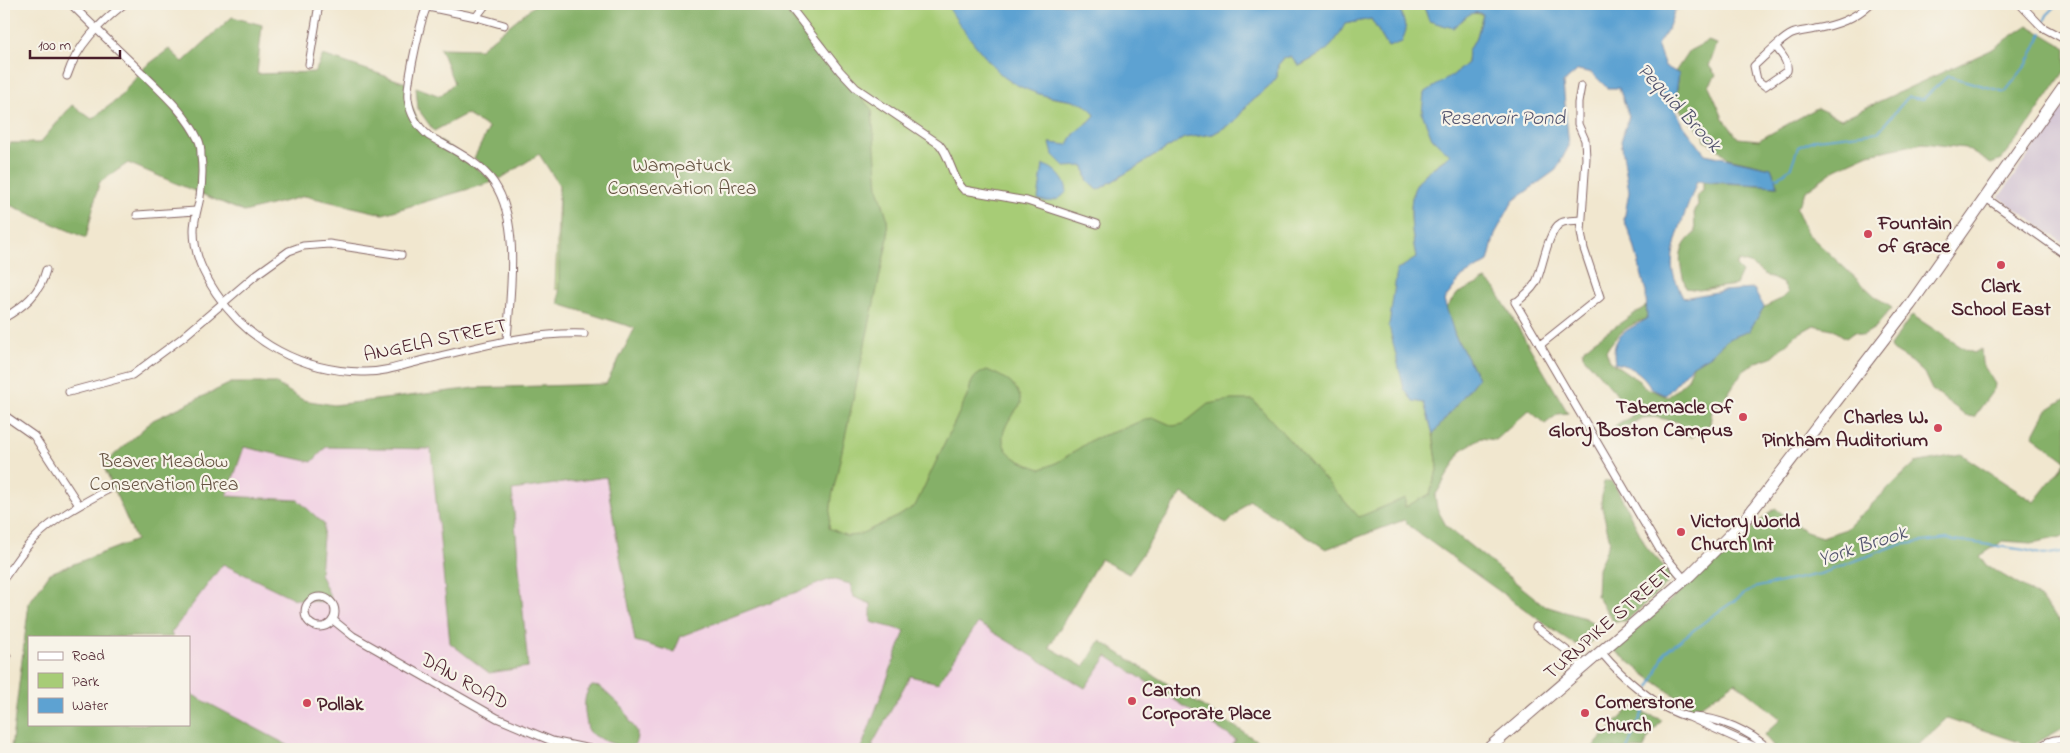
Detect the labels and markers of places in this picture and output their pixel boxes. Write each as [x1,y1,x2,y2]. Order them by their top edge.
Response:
place label: Fountain of Grace [1877,210,1952,262]
marker: Fountain of Grace [1862,228,1874,240]
marker: Clark School East [1995,259,2007,271]
place label: Clark School East [1951,273,2051,325]
place label: Tabernacle Of Glory Boston Campus [1549,394,1734,447]
place label: Charles W. Pinkham Auditorium [1762,404,1928,456]
marker: Tabernacle Of Glory Boston Campus [1737,411,1749,423]
marker: Charles W. Pinkham Auditorium [1932,422,1944,434]
place label: Victory World Church Int [1690,508,1801,560]
marker: Victory World Church Int [1675,526,1687,538]
place label: Canton Corporate Place [1142,677,1272,729]
place label: Cornerstone Church [1595,689,1695,741]
place label: Pollak [317,691,365,720]
marker: Canton Corporate Place [1126,695,1138,707]
marker: Pollak [301,697,313,709]
marker: Cornerstone Church [1579,707,1591,719]

